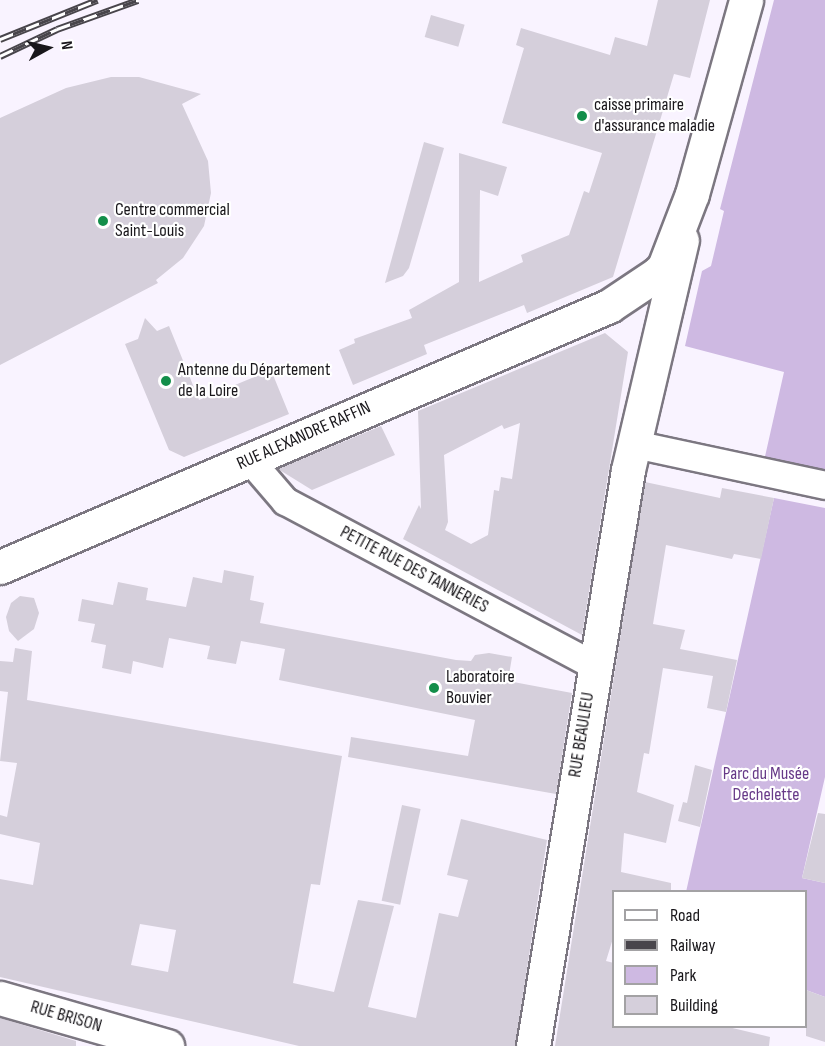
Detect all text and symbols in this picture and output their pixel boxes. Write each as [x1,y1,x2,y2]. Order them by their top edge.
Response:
north arrow [18,18,78,78]
text: N [56,40,76,51]
place label: caisse primaire d'assurance maladie [594,95,715,138]
marker: caisse primaire d'assurance maladie [575,109,589,123]
place label: Centre commercial Saint-Louis [115,200,230,242]
marker: Centre commercial Saint-Louis [96,214,110,228]
place label: Antenne du Département de la Loire [178,360,330,403]
marker: Antenne du Département de la Loire [159,374,173,388]
street label: RUE ALEXANDRE RAFFIN [234,397,374,475]
street label: PETITE RUE DES TANNERIES [336,522,492,618]
place label: Laboratoire Bouvier [446,667,515,710]
marker: Laboratoire Bouvier [427,681,441,695]
street label: RUE BEAULIEU [565,691,599,779]
park label: Parc du Musée Déchelette [723,764,809,806]
legend [612,890,807,1028]
text: Road [670,905,700,926]
text: Railway [670,935,715,956]
text: Park [670,965,696,986]
text: Building [670,995,718,1016]
street label: RUE BRISON [28,997,104,1037]

